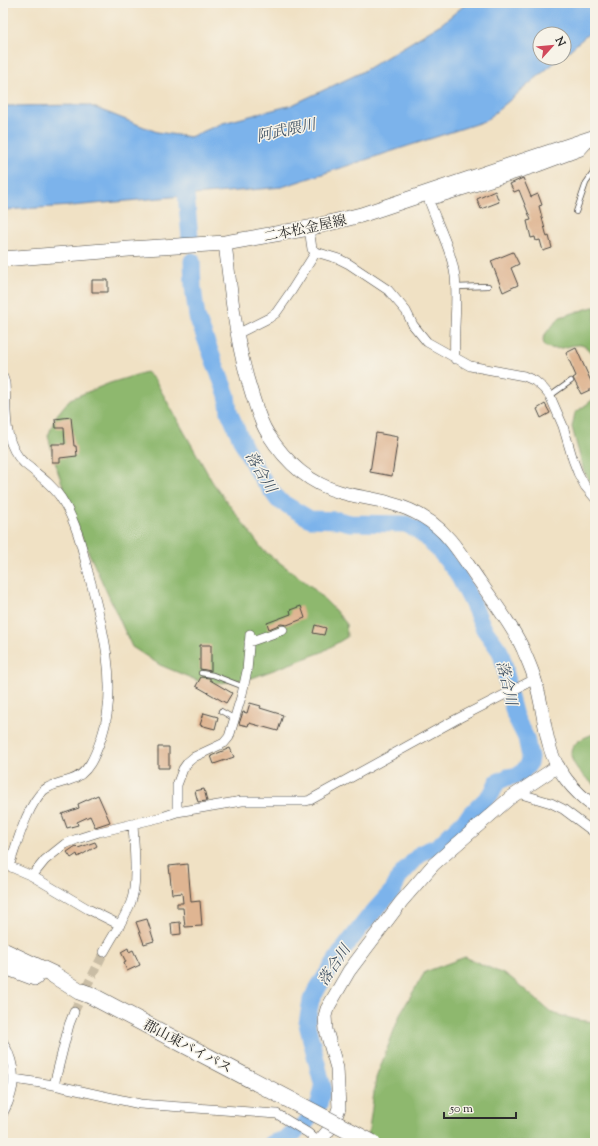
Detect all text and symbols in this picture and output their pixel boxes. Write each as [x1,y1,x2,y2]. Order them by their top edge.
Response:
north arrow [532,26,572,66]
text: N [550,33,569,50]
water label: 阿武隈川 [255,115,320,148]
street label: 二本松金屋線 [262,211,349,248]
water label: 落合川 [239,448,281,499]
water label: 落合川 [490,659,521,710]
water label: 落合川 [314,940,358,990]
street label: 郡山東バイパス [139,1016,235,1080]
scale bar [444,1094,516,1120]
text: 50 m [449,1100,473,1118]

